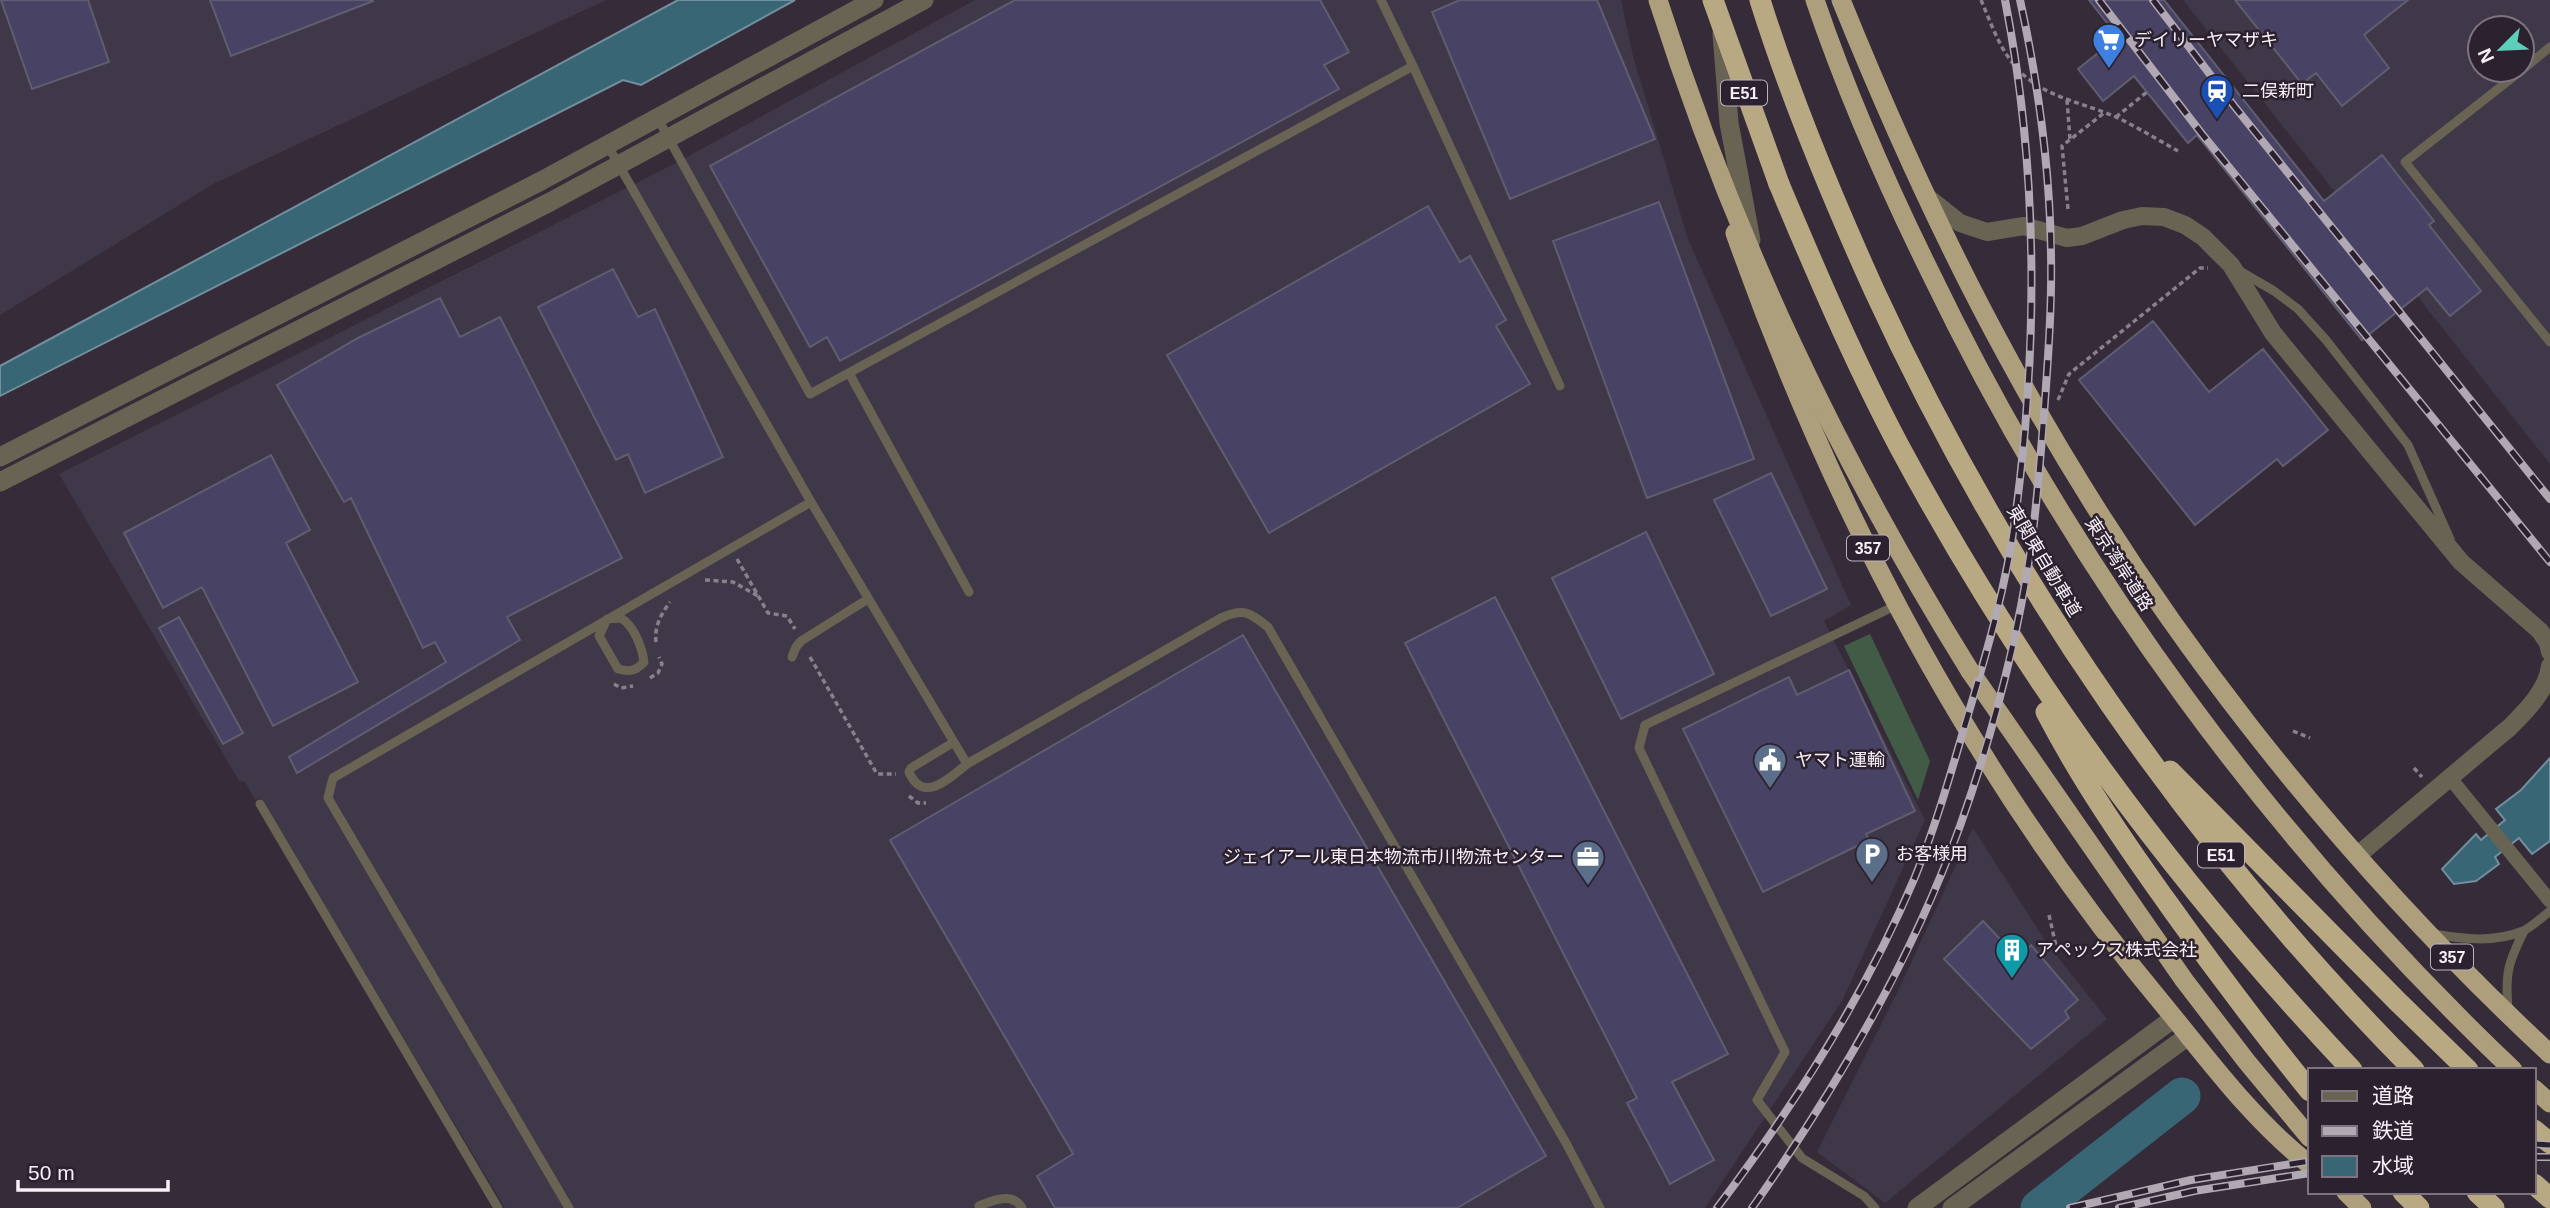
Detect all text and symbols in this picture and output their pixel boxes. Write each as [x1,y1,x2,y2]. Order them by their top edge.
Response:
north arrow [2466,14,2536,84]
supermarket icon: デイリーヤマザキ [2090,21,2128,70]
place label: デイリーヤマザキ [2134,30,2278,50]
text: N [2474,45,2498,66]
station icon: 二俣新町 [2198,72,2236,121]
road number: E51 [1721,80,1767,106]
place label: 二俣新町 [2242,81,2314,101]
street label: 東関東自動車道 [2003,502,2085,620]
street label: 東京湾岸道路 [2081,513,2157,615]
road number: 357 [1847,536,1889,561]
public building icon: ヤマト運輸 [1751,741,1789,790]
place label: ヤマト運輸 [1795,750,1885,770]
parking icon: お客様用 [1853,835,1891,884]
office icon: ジェイアール東日本物流市川物流センター [1569,838,1607,887]
road number: E51 [2198,842,2244,868]
place label: お客様用 [1896,844,1968,864]
place label: ジェイアール東日本物流市川物流センター [1223,847,1564,867]
building icon: アペックス株式会社 [1993,931,2031,980]
place label: アペックス株式会社 [2036,940,2197,960]
road number: 357 [2431,945,2473,970]
legend [2308,1068,2536,1194]
text: 道路 [2372,1084,2414,1107]
text: 鉄道 [2372,1119,2414,1142]
scale bar [18,1148,168,1192]
text: 水域 [2372,1154,2414,1177]
text: 50 m [28,1161,75,1184]

